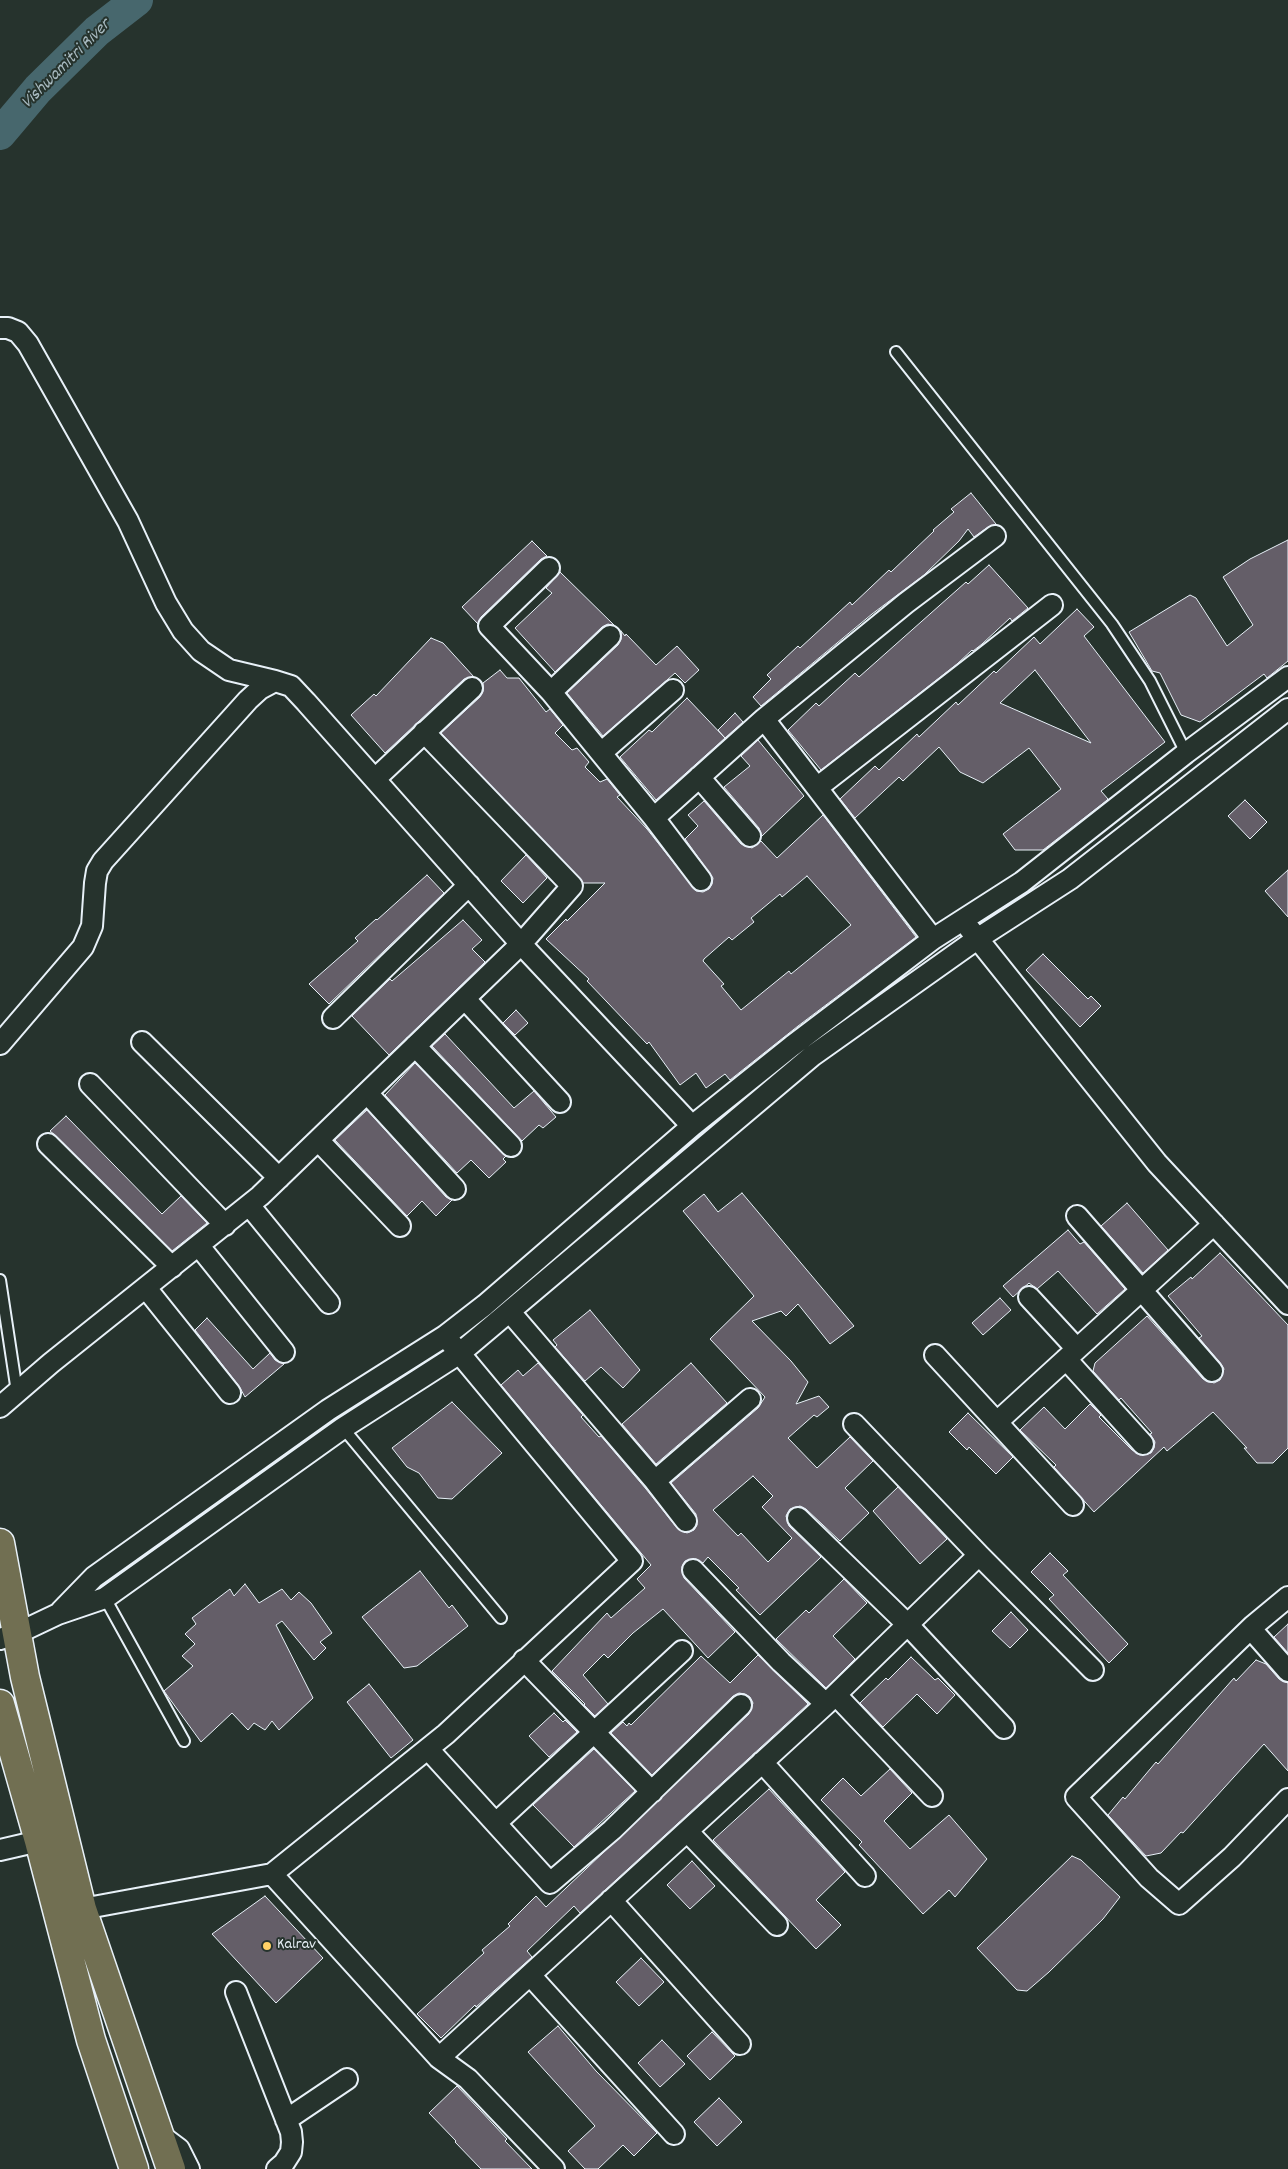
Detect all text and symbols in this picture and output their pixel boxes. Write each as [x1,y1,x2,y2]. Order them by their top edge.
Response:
water label: Vishwamitri River [18,16,116,114]
place label: Kalrav [277,1936,316,1956]
marker: Kalrav [261,1940,273,1952]

